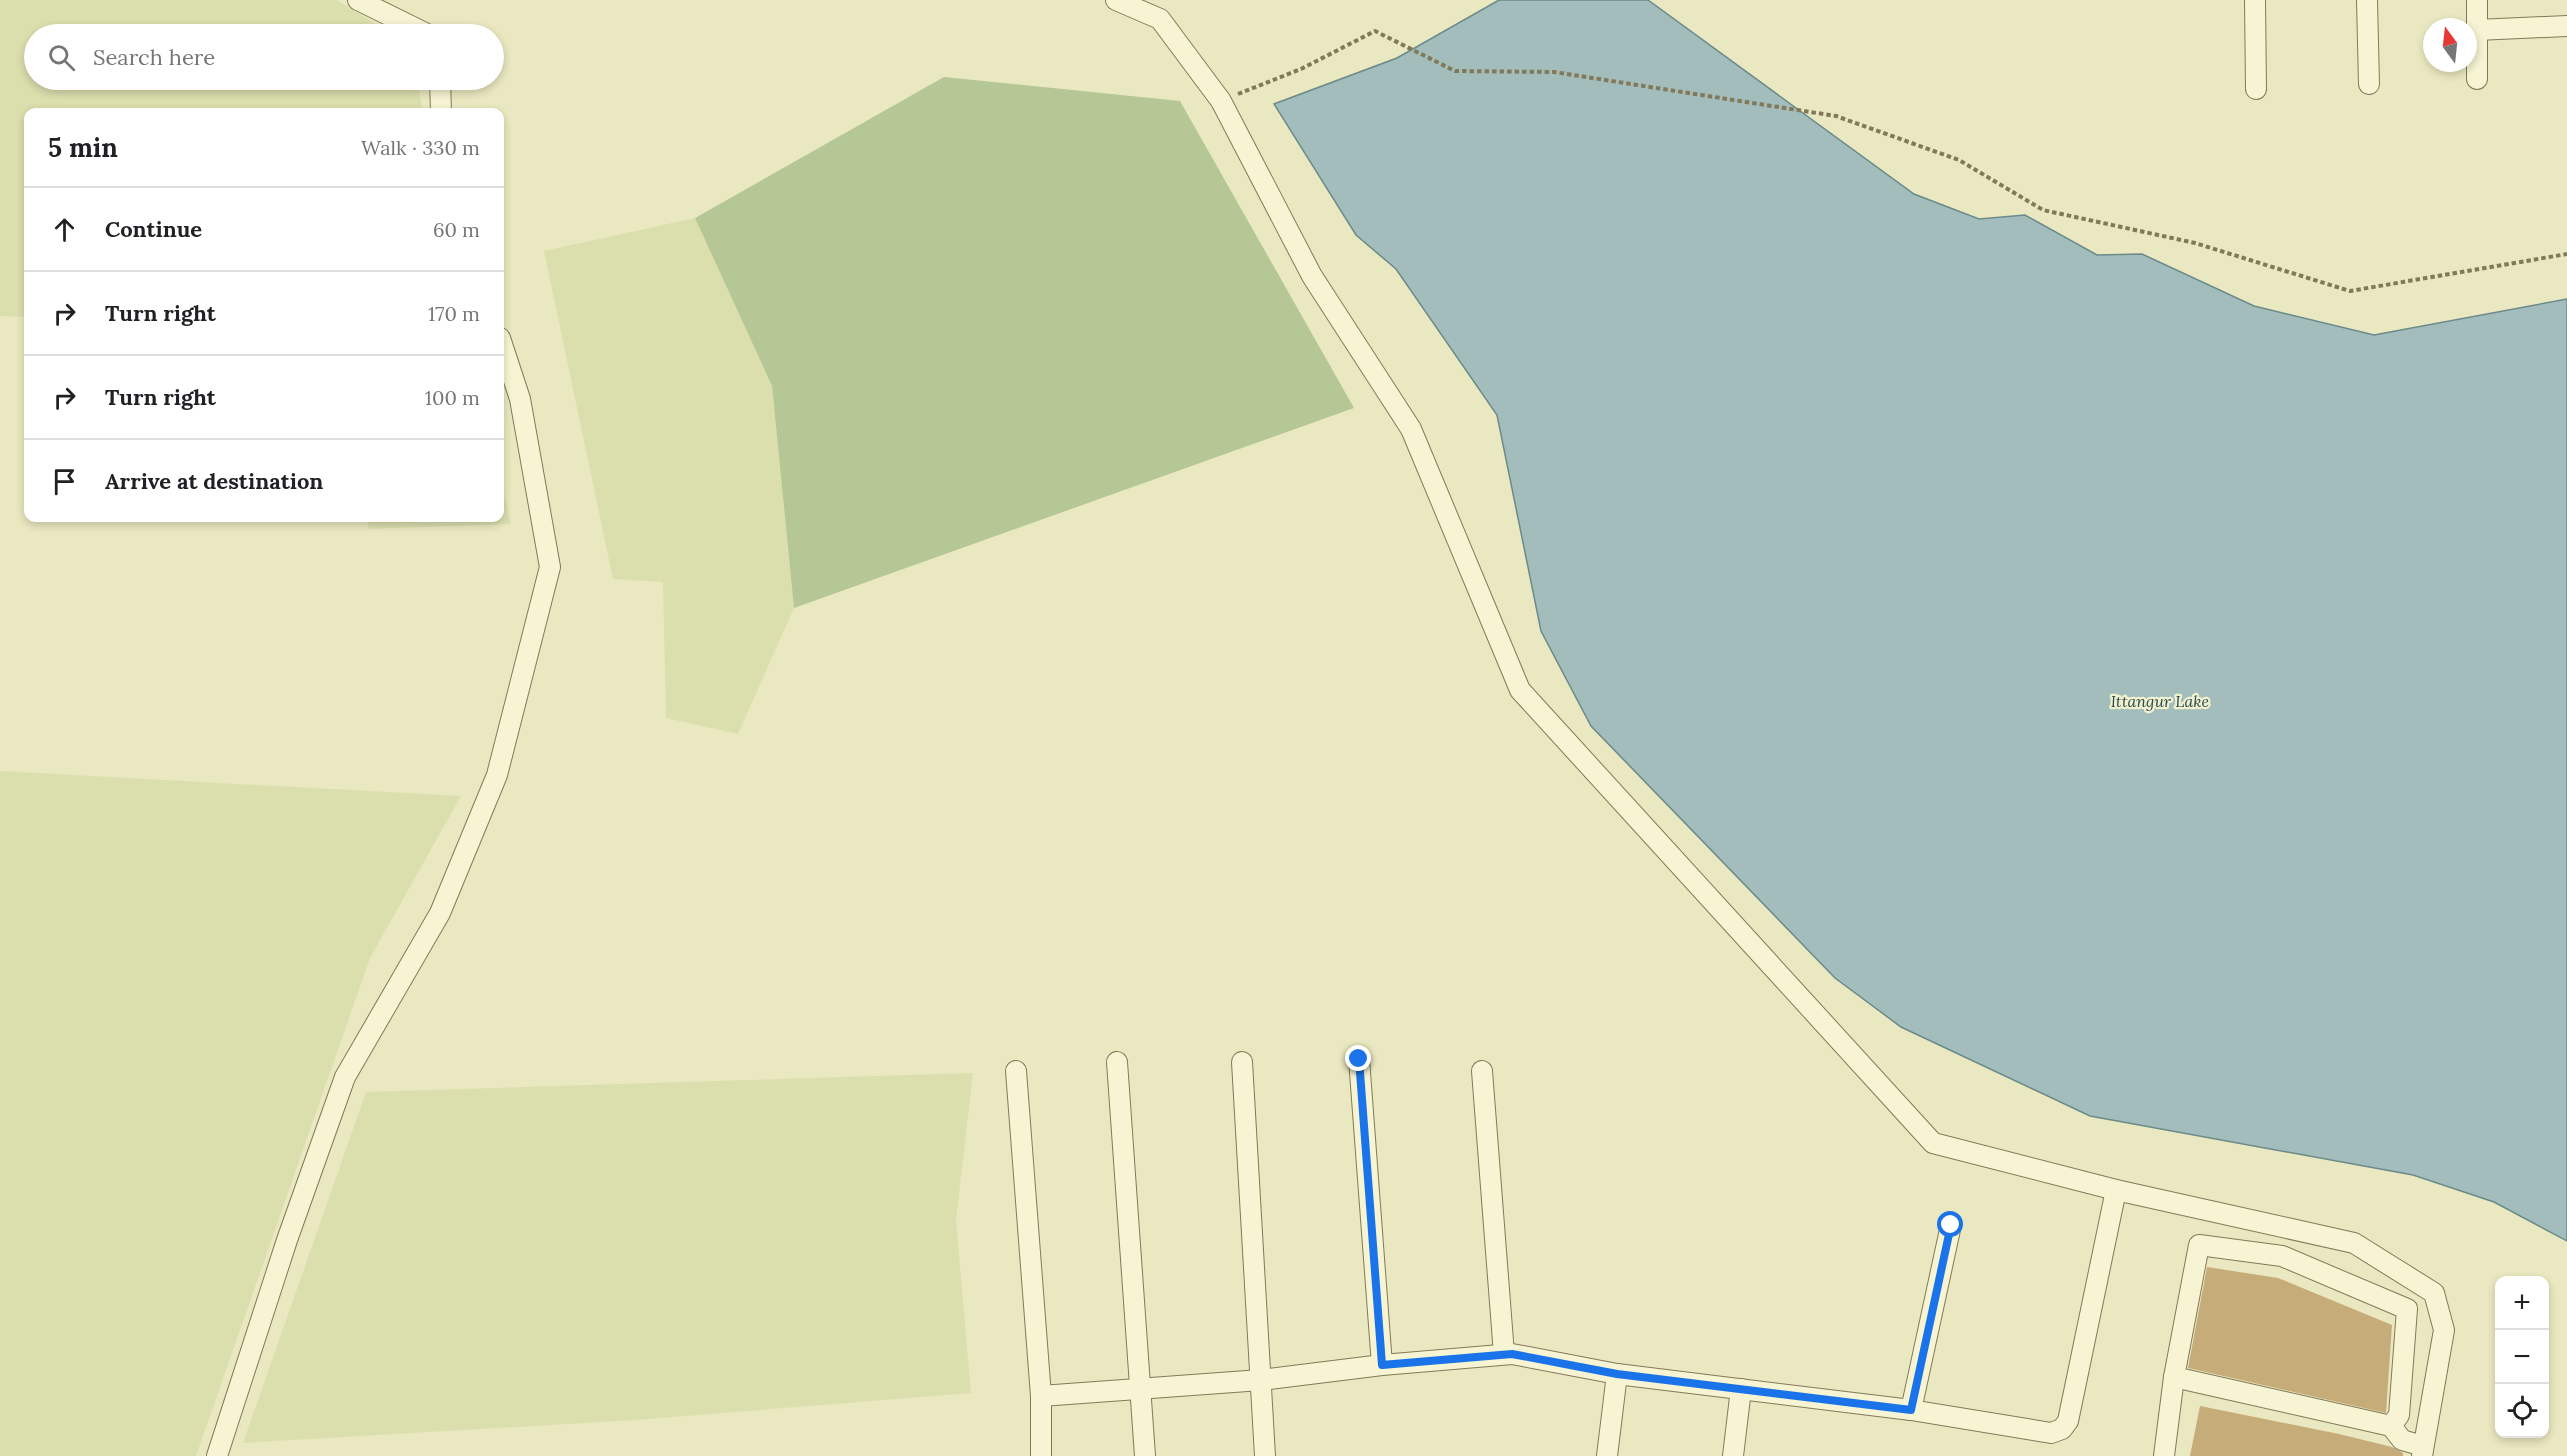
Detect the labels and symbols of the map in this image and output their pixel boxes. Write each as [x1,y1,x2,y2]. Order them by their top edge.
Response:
north arrow [2423,18,2477,72]
water label: Ittangur Lake [2111,691,2210,711]
route end [1345,1045,1371,1071]
route start [1937,1211,1963,1237]

